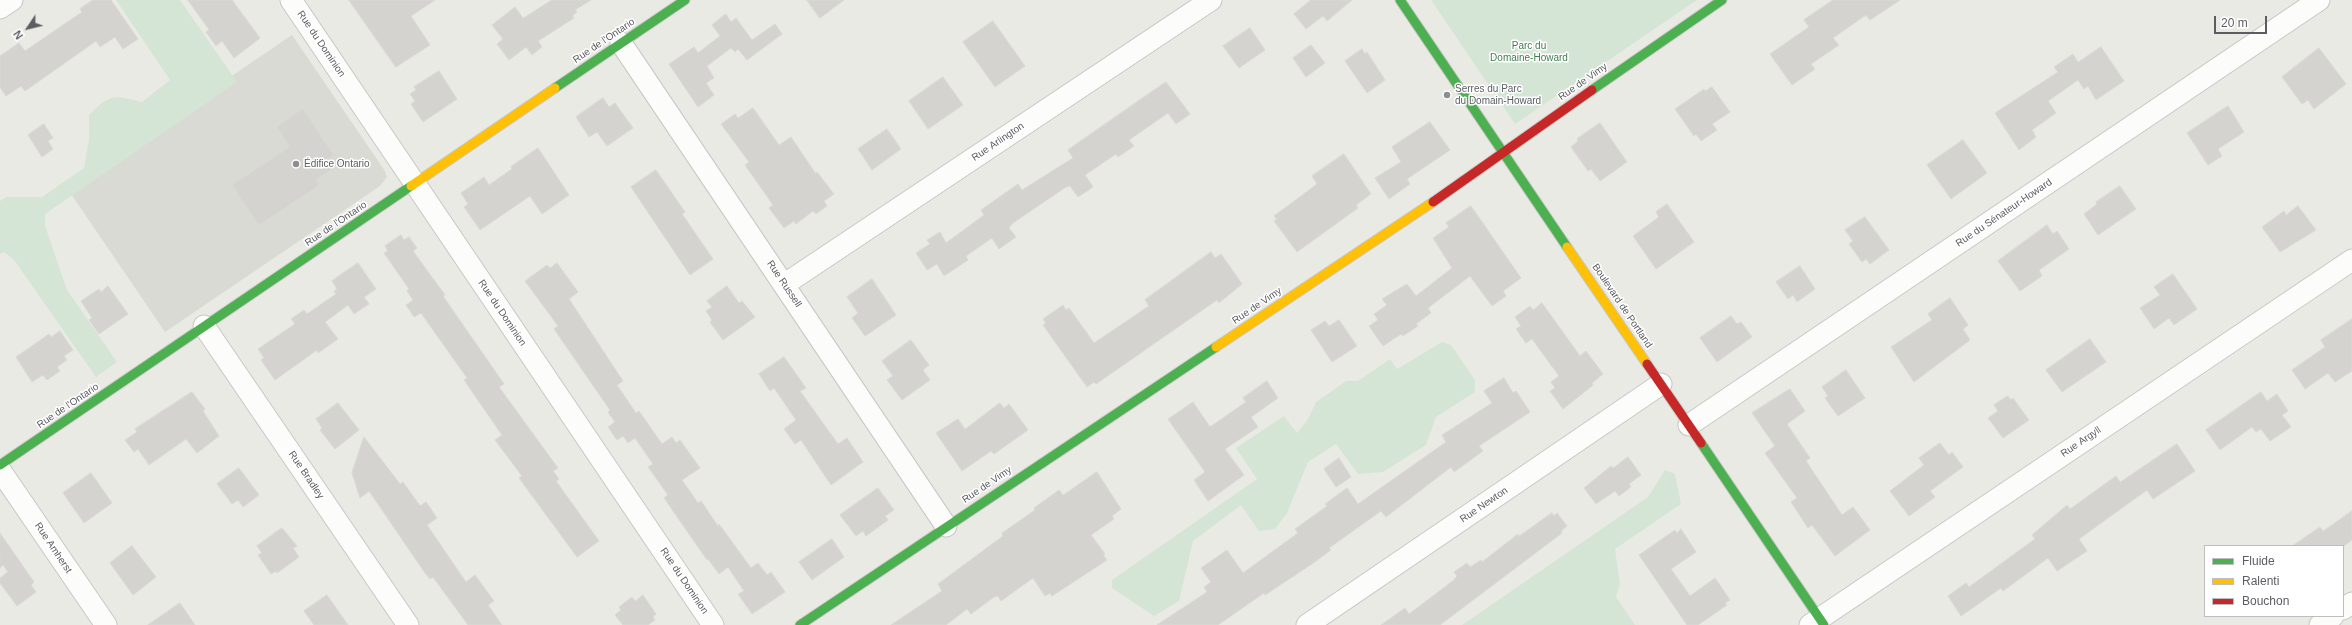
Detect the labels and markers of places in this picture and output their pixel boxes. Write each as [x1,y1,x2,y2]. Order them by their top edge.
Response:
place label: Serres du Parc du Domain-Howard [1455,83,1541,106]
marker: Serres du Parc du Domain-Howard [1442,90,1452,100]
place label: Édifice Ontario [304,158,370,170]
marker: Édifice Ontario [291,159,301,169]

